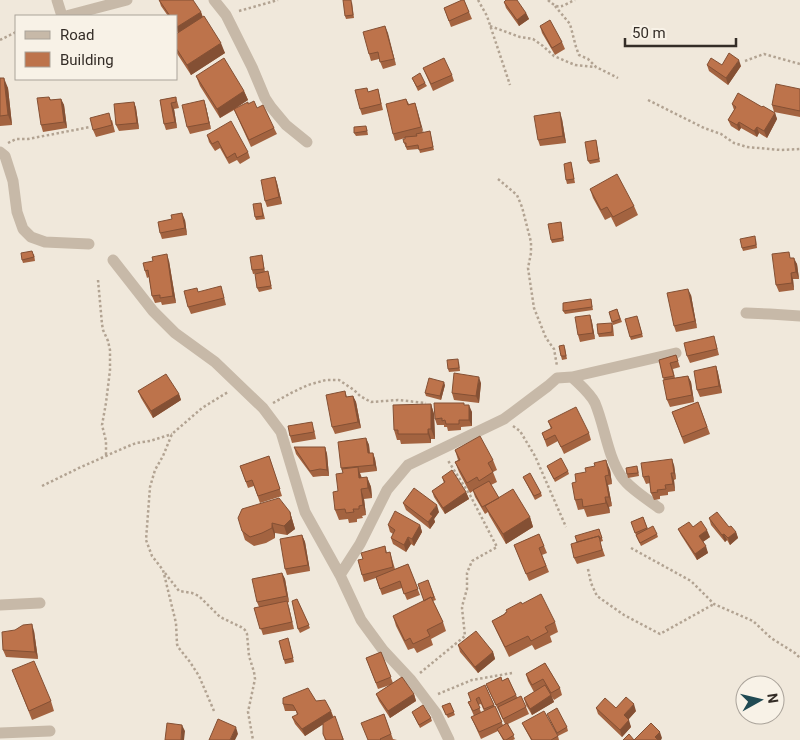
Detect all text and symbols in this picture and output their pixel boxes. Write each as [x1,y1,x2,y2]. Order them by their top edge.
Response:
legend [15,15,178,80]
scale bar [625,15,736,47]
text: 50 m [632,24,666,42]
text: Road [60,26,94,44]
text: Building [60,51,114,69]
north arrow [735,675,785,725]
text: N [764,692,781,704]

